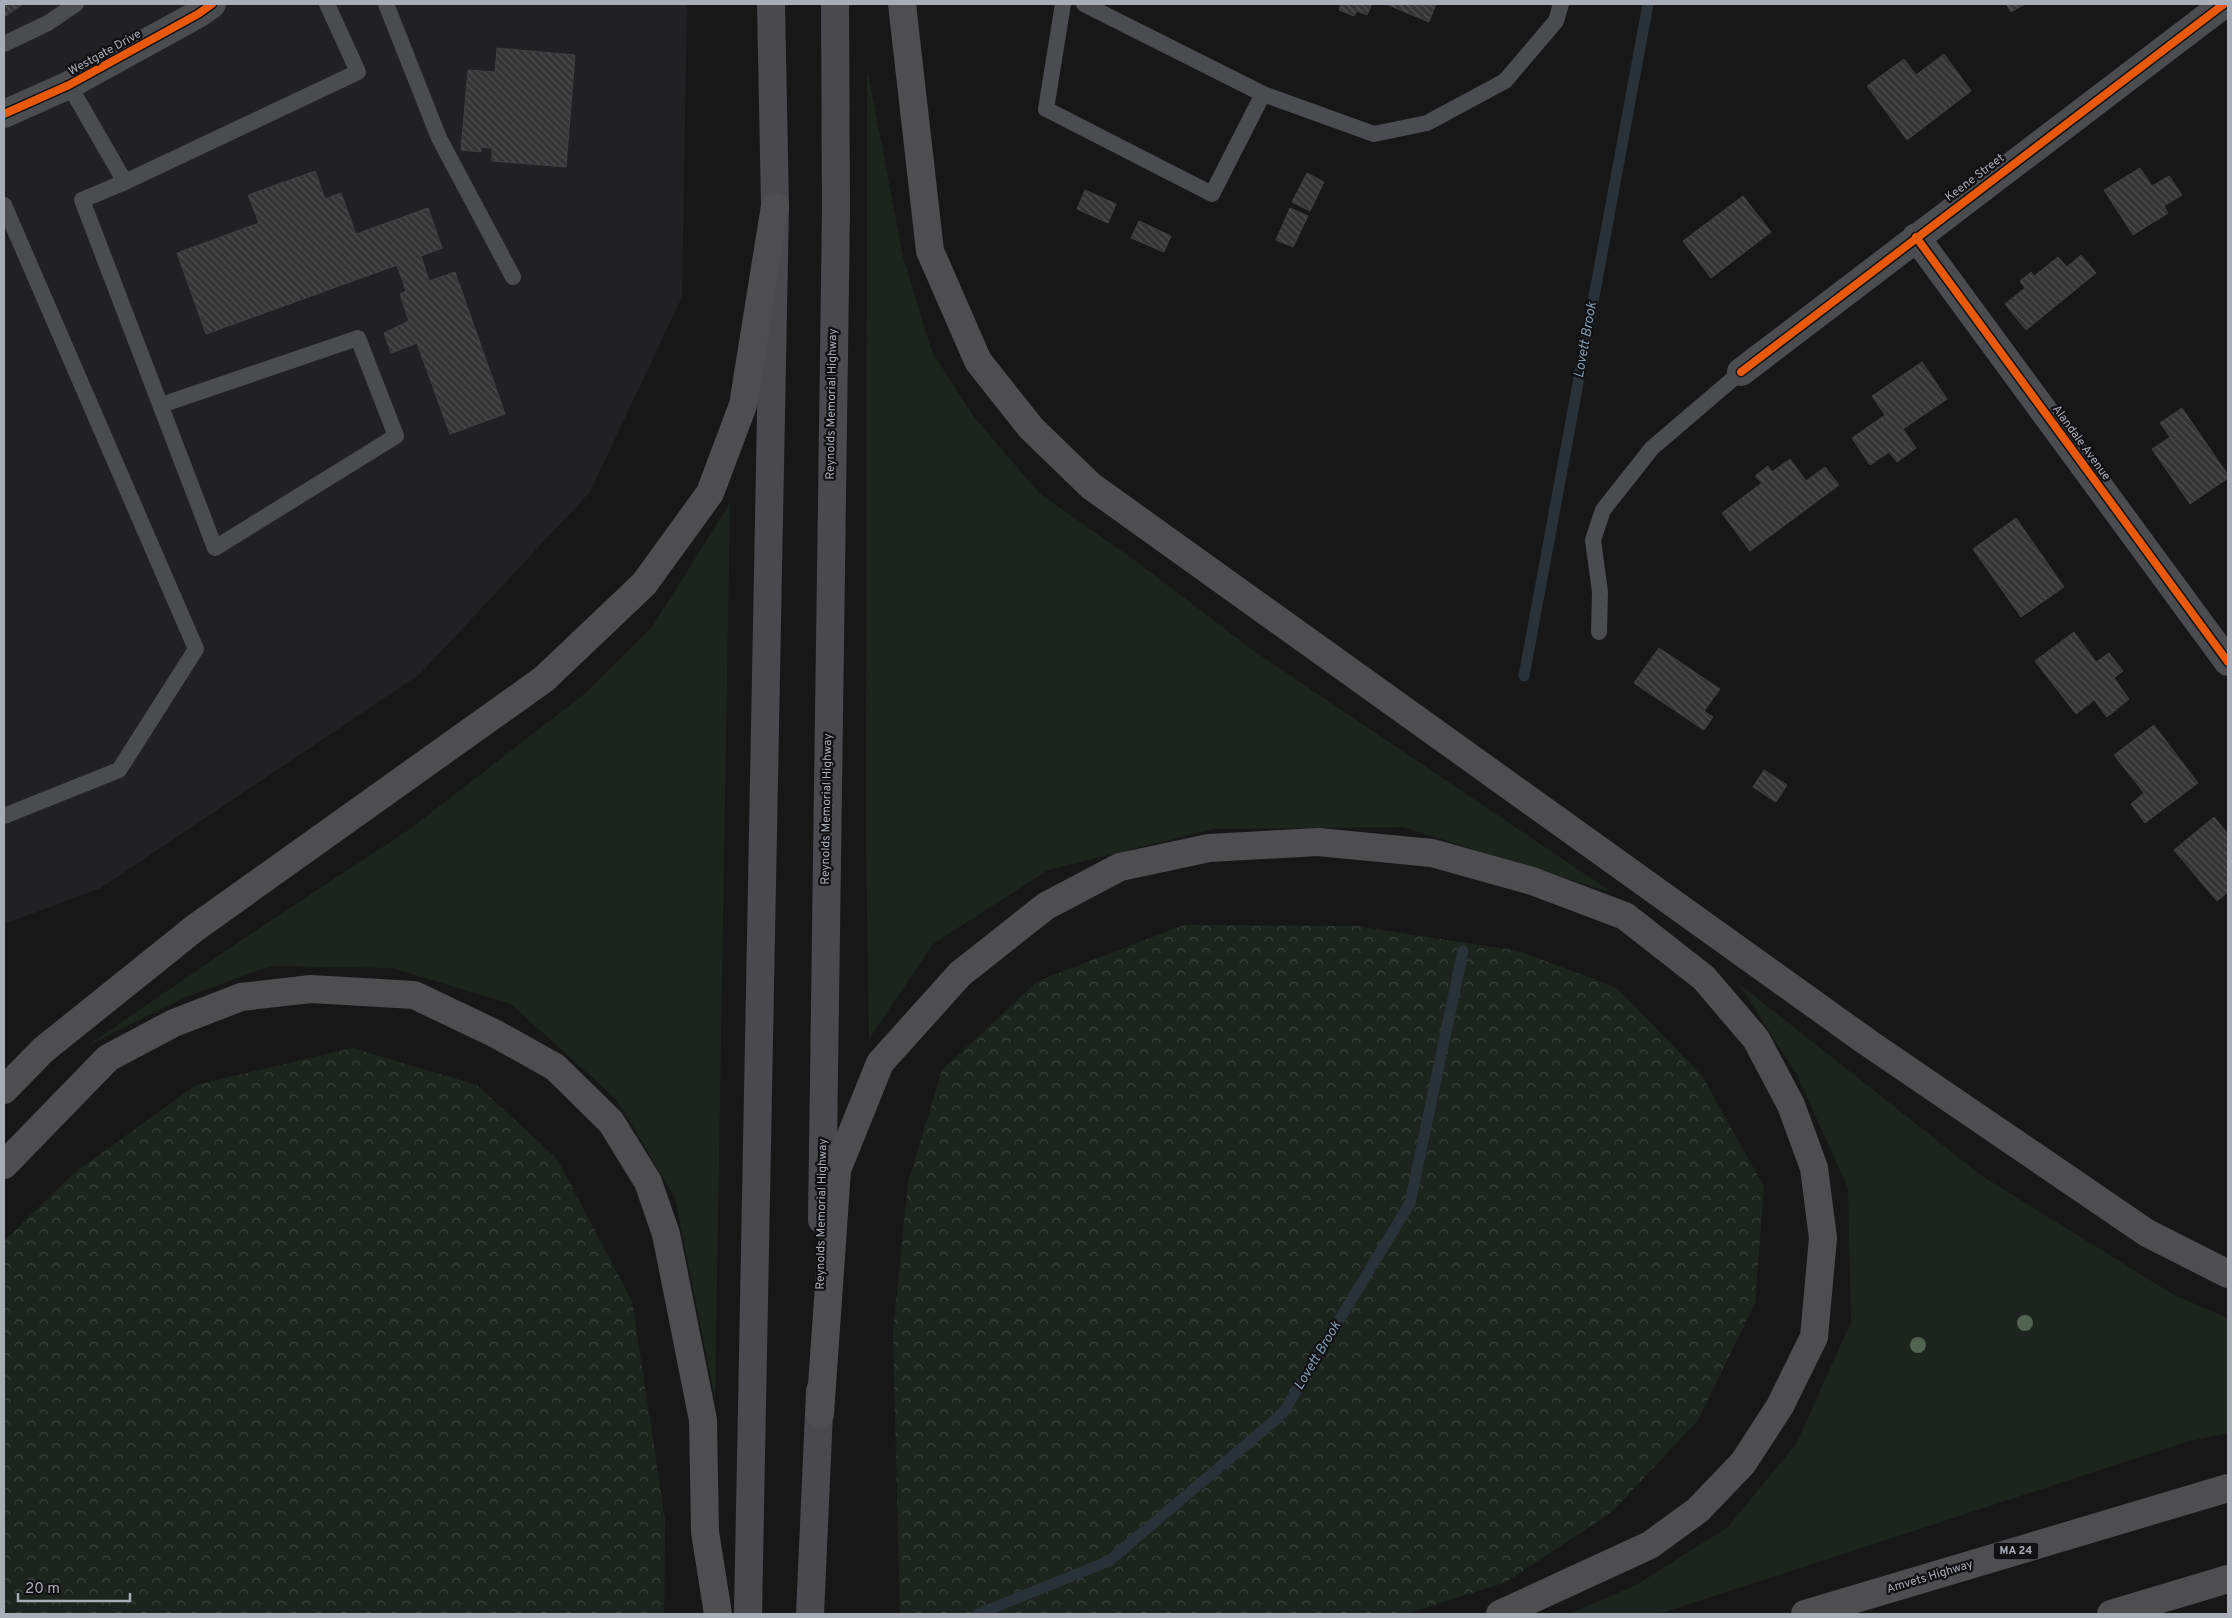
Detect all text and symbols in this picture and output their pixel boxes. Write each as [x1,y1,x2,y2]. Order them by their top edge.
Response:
street label: Westgate Drive [66,26,144,80]
street label: Keene Street [1942,151,2008,205]
water label: Lovett Brook [1571,300,1601,379]
street label: Reynolds Memorial Highway [823,328,841,480]
street label: Alandale Avenue [2048,402,2114,484]
street label: Reynolds Memorial Highway [818,733,836,885]
street label: Reynolds Memorial Highway [813,1138,831,1290]
water label: Lovett Brook [1291,1318,1346,1393]
road number: MA 24 [1994,1542,2038,1560]
street label: Amvets Highway [1885,1556,1975,1598]
scale bar [18,1570,130,1602]
text: 20 m [25,1580,60,1599]

